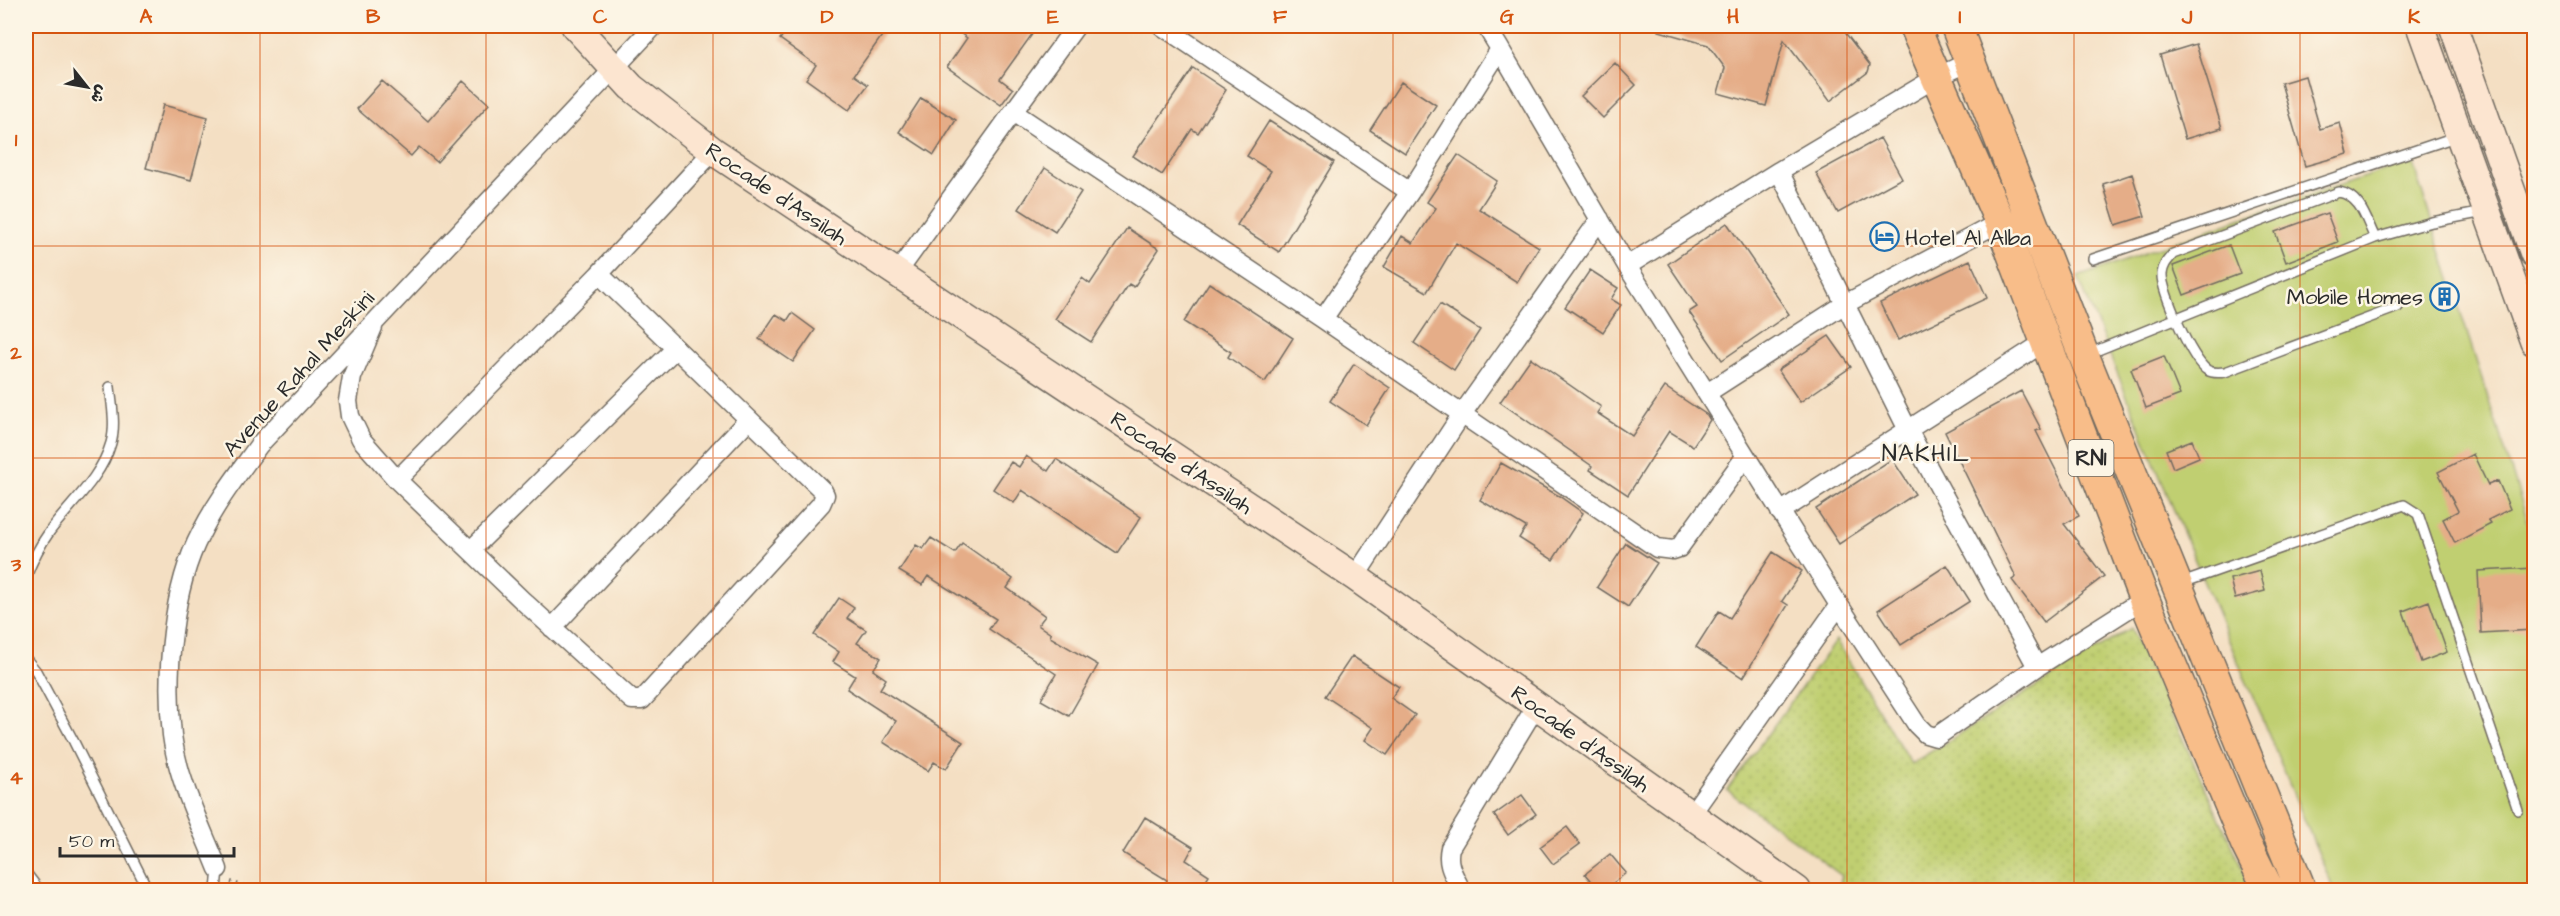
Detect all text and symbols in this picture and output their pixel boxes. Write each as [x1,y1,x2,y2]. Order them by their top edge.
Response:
text: A [140,3,153,31]
text: B [366,3,381,31]
text: C [593,3,608,31]
text: D [821,3,834,31]
text: E [1047,3,1059,31]
text: F [1273,3,1288,31]
text: G [1500,3,1514,31]
text: H [1727,3,1739,31]
text: I [1958,3,1962,31]
text: J [2181,3,2193,31]
text: K [2408,3,2421,31]
north arrow [57,57,117,117]
text: ش [85,81,113,107]
text: 1 [15,126,18,154]
street label: Rocade d'Assilah [699,135,853,253]
hotel icon: Hotel Al Alba [1868,221,1900,253]
place label: Hotel Al Alba [1905,223,2031,254]
building icon: Mobile Homes [2428,280,2460,312]
place label: Mobile Homes [2287,282,2423,313]
street label: Avenue Rahal Meskini [216,284,382,464]
text: 2 [9,339,22,367]
street label: Rocade d'Assilah [1104,404,1258,522]
district label: NAKHIL [1882,437,1970,471]
road number: RN1 [2068,440,2114,476]
text: 3 [10,551,22,579]
street label: Rocade d'Assilah [1504,678,1656,800]
text: 4 [9,764,23,792]
scale bar [60,820,234,858]
text: 50 m [69,829,114,854]

